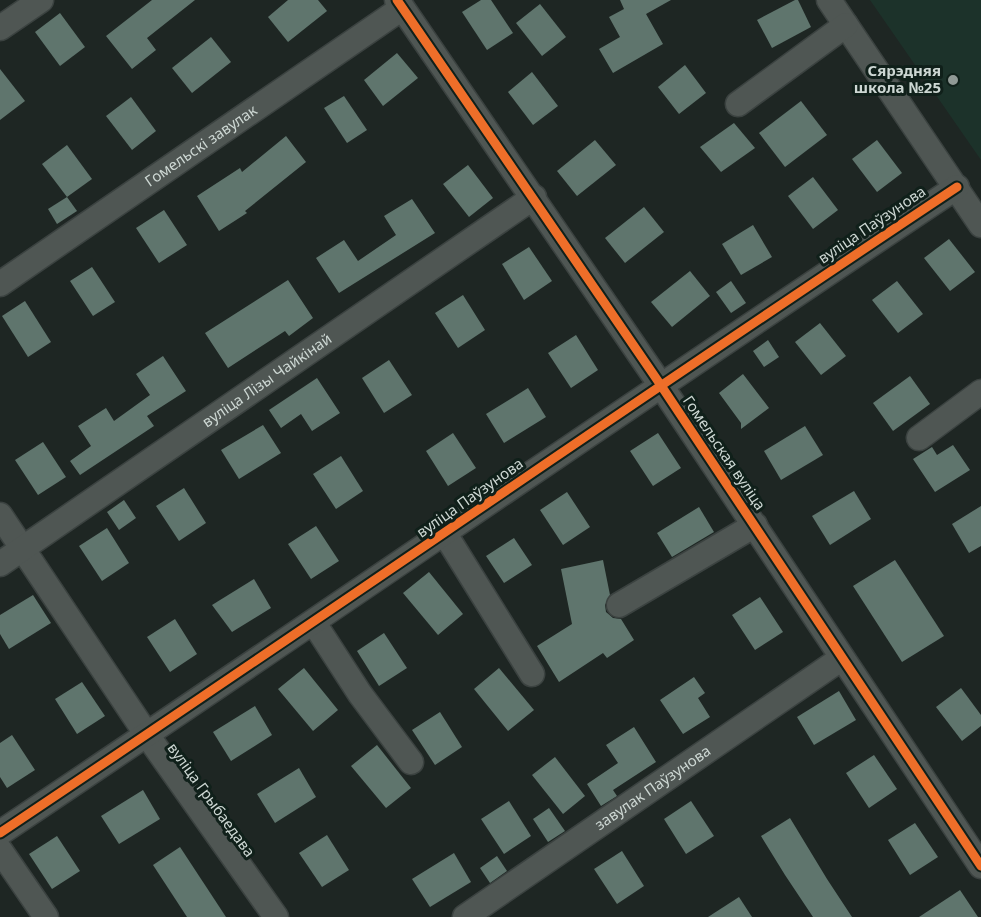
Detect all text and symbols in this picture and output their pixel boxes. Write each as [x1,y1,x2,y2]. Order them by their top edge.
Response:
place label: Сярэдняя школа №25 [854,60,941,97]
marker: Сярэдняя школа №25 [946,73,960,87]
street label: Гомельскі завулак [141,99,261,191]
street label: вуліца Паўзунова [814,181,929,268]
street label: вуліца Лізы Чайкінай [198,328,335,431]
street label: Гомельская вуліца [679,391,771,514]
street label: вуліца Паўзунова [412,453,527,541]
street label: вуліца Грыбаедава [164,738,260,861]
street label: завулак Паўзунова [590,740,714,834]

